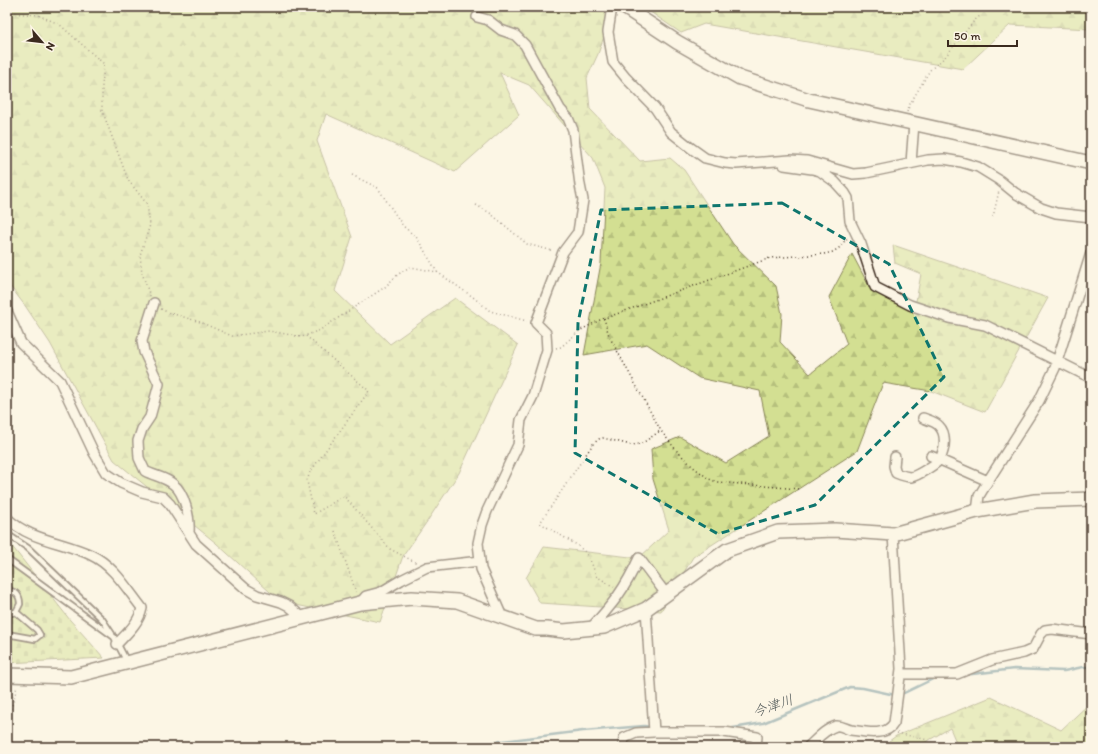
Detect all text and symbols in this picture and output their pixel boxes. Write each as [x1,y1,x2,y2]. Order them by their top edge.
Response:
north arrow [22,22,62,62]
scale bar [948,22,1017,48]
text: 50 m [954,29,980,43]
text: N [43,40,58,53]
water label: 今津川 [750,691,796,721]

